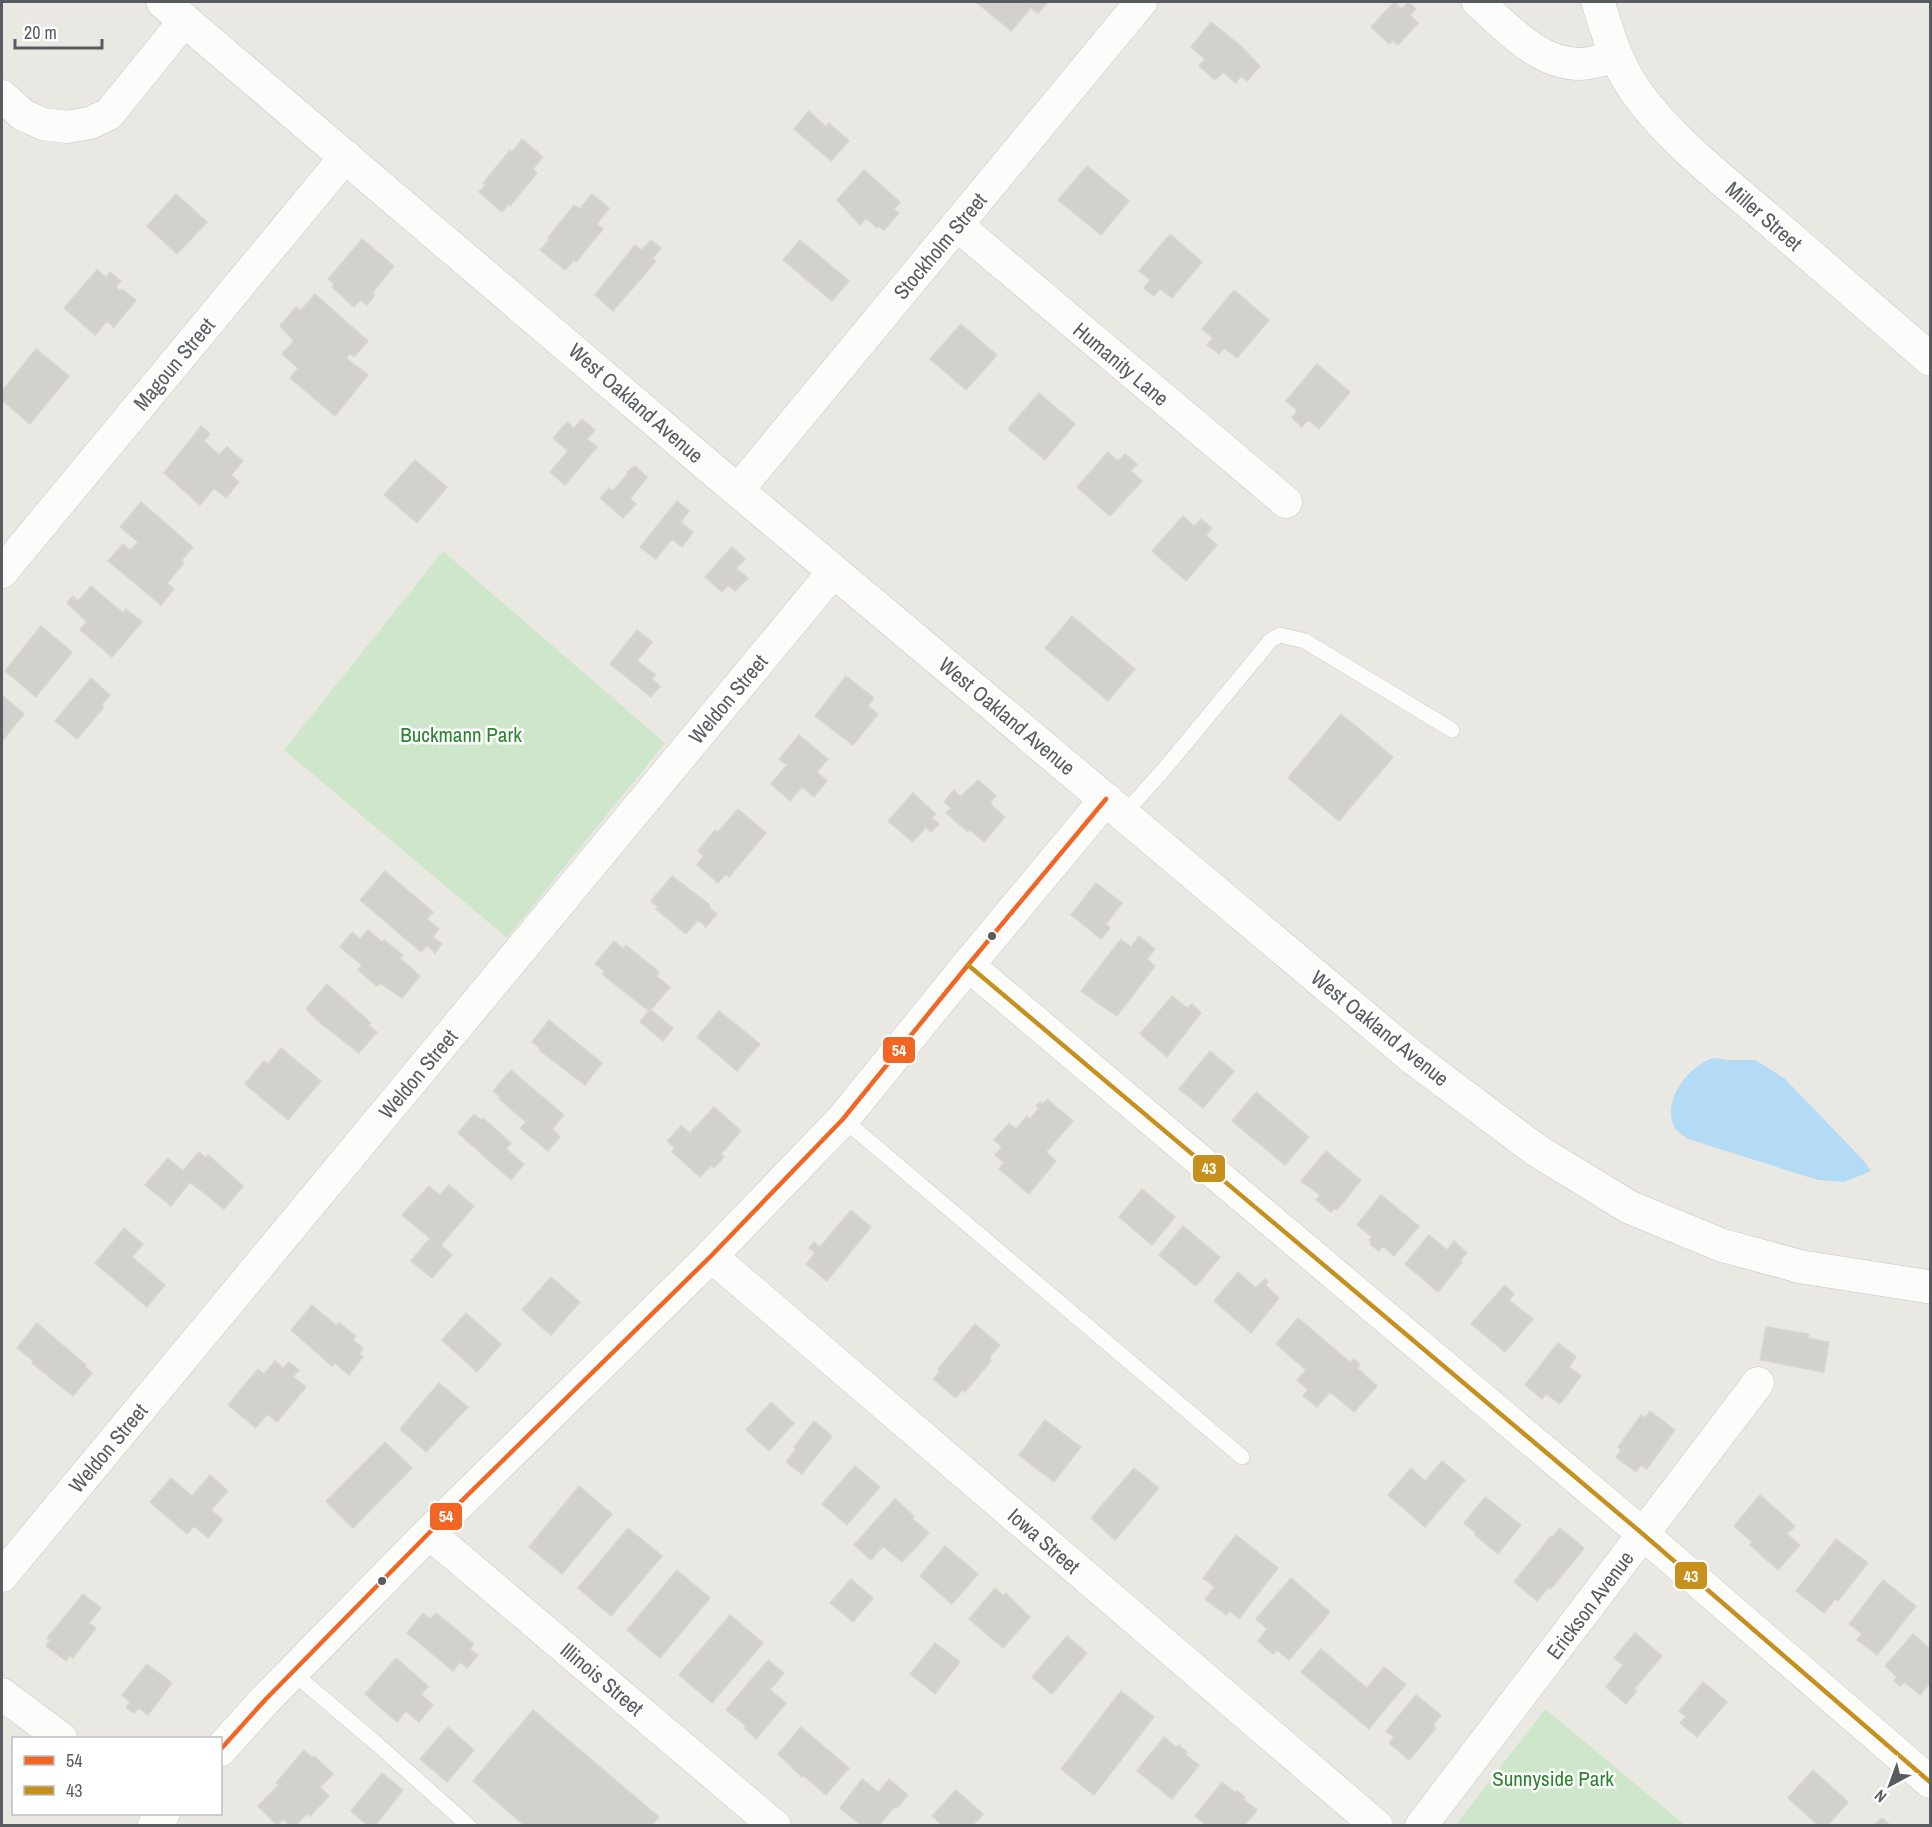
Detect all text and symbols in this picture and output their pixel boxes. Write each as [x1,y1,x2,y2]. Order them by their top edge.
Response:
scale bar [15,12,102,50]
text: 20 m [24,20,57,45]
street label: Miller Street [1719,175,1809,258]
street label: Stockholm Street [887,186,993,306]
street label: Magoun Street [127,311,222,417]
street label: Humanity Lane [1067,315,1175,413]
street label: West Oakland Avenue [562,336,710,470]
street label: Weldon Street [682,648,774,750]
street label: West Oakland Avenue [933,650,1081,782]
park label: Buckmann Park [400,720,522,749]
unlabelled marker [986,930,998,942]
street label: West Oakland Avenue [1305,963,1455,1093]
street label: Weldon Street [372,1023,464,1125]
line badge: 54 [882,1036,916,1064]
text: 54 [892,1039,907,1061]
line badge: 43 [1192,1154,1226,1183]
text: 43 [1202,1157,1216,1179]
street label: Weldon Street [62,1397,154,1499]
street label: Iowa Street [1002,1501,1087,1581]
line badge: 54 [429,1502,463,1531]
text: 54 [439,1505,454,1527]
street label: Erickson Avenue [1540,1545,1640,1665]
line badge: 43 [1674,1561,1708,1590]
text: 43 [1684,1565,1698,1587]
unlabelled marker [376,1575,388,1587]
street label: Illinois Street [554,1636,650,1723]
legend [12,1737,222,1815]
text: 54 [66,1748,82,1773]
north arrow [1860,1755,1920,1815]
park label: Sunnyside Park [1492,1764,1614,1793]
text: 43 [66,1778,82,1803]
text: N [1869,1785,1891,1808]

